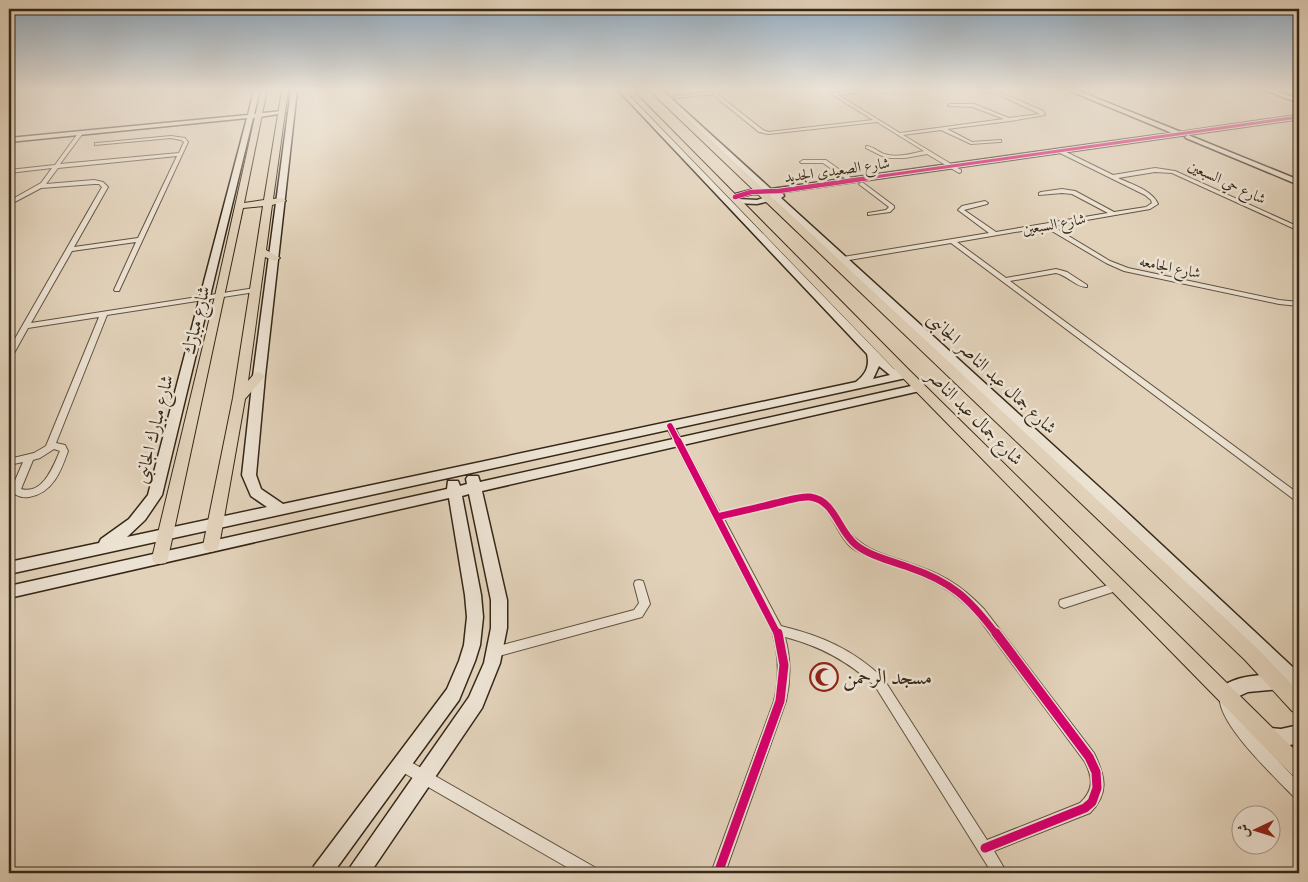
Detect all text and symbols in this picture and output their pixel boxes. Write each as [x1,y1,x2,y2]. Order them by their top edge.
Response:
street label: شارع الصعيدى الجديد [783,154,892,190]
street label: شارع حي السبعين [1184,156,1269,211]
street label: شارع السبعين [1021,210,1088,242]
street label: شارع الجامعه [1137,252,1202,286]
street label: شارع مبارك [178,284,218,357]
street label: شارع جمال عبد الناصر الجانبى [923,307,1061,439]
street label: شارع جمال عبد الناصر [922,364,1028,470]
street label: شارع مبارك الجانبى [131,373,182,487]
mosque icon: مسجد الرحمن [809,662,839,692]
place label: مسجد الرحمن [843,665,932,691]
north arrow [1230,804,1280,854]
text: ش [1235,823,1252,838]

